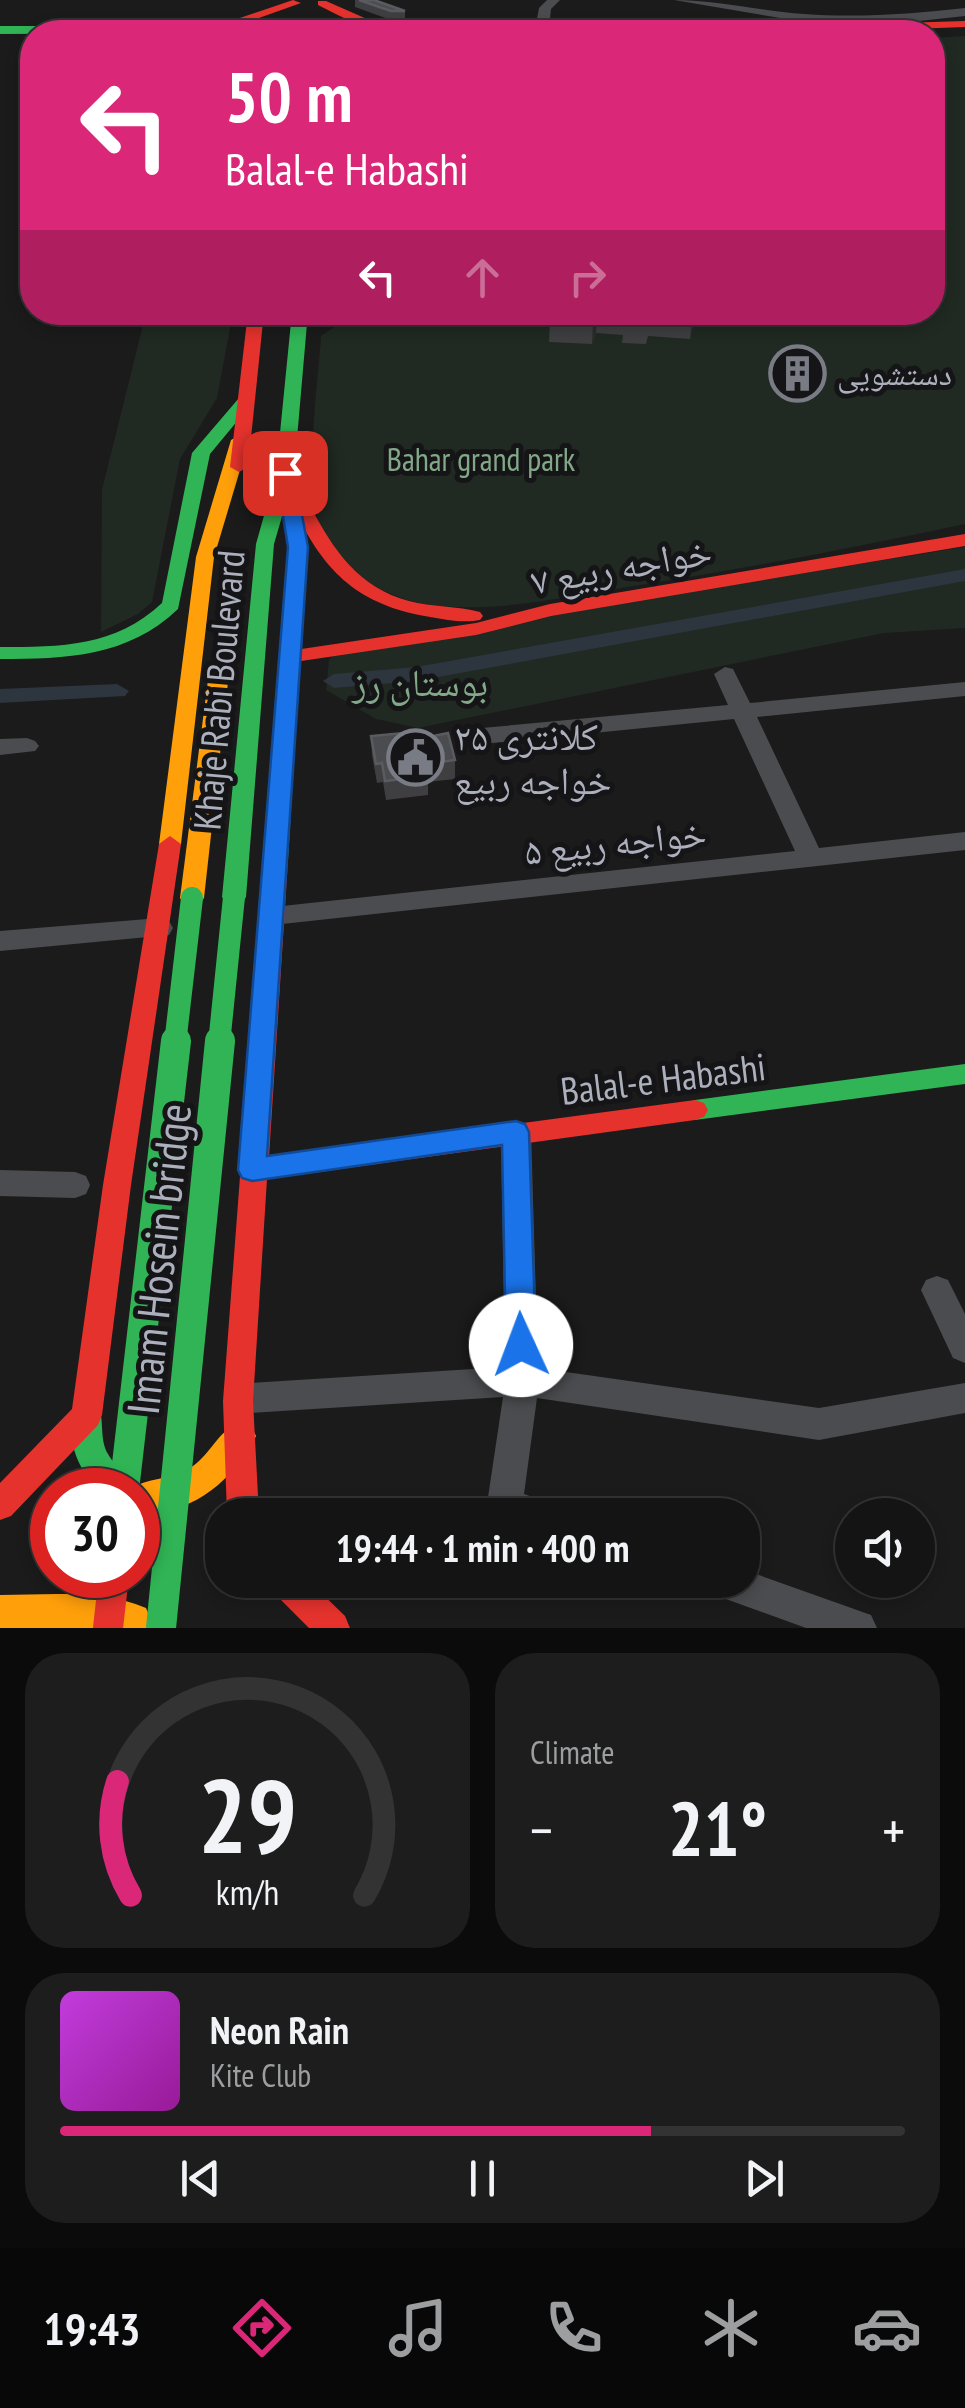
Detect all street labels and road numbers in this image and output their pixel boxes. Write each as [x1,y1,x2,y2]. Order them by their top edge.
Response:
street label: خواجه ربیع ۷ [527,525,715,606]
street label: Khaje Rabi Boulevard [181,548,255,832]
street label: خواجه ربیع ۵ [522,807,708,876]
street label: Balal-e Habashi [558,1041,768,1115]
street label: Imam Hosein bridge [113,1101,203,1417]

